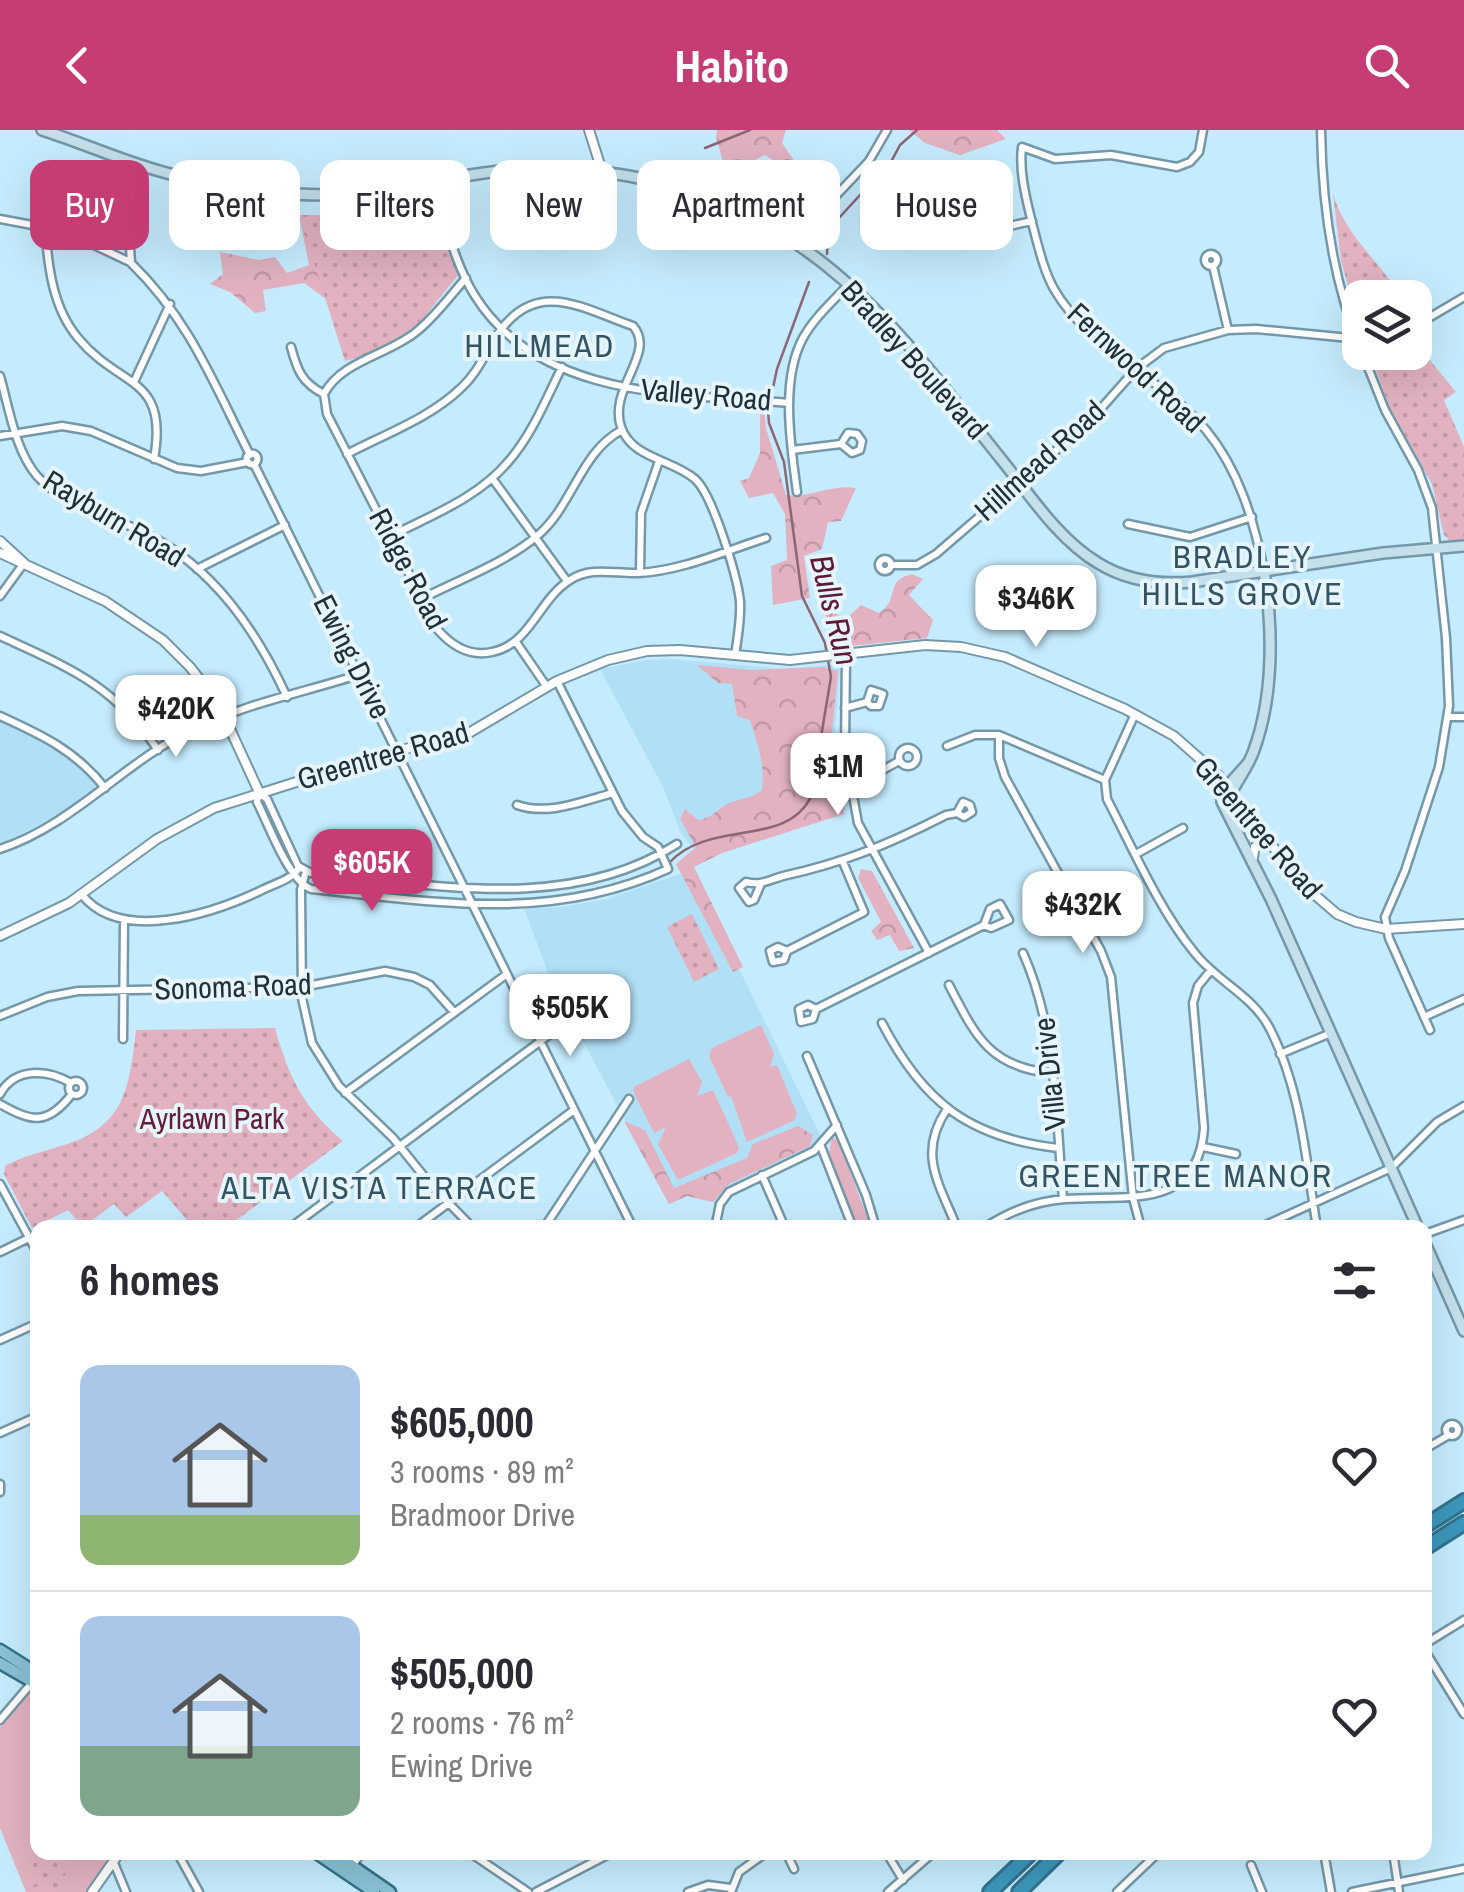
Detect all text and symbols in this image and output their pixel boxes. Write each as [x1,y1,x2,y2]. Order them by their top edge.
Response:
text: Habito [675,35,789,96]
icon: back [50,38,105,93]
icon: search [1359,38,1414,93]
chip: Buy [30,160,149,250]
chip: Rent [169,160,300,250]
chip: Filters [320,160,470,250]
chip: New [490,160,617,250]
chip: Apartment [637,160,840,250]
chip: House [860,160,1013,250]
street label: Bradley Boulevard [833,271,997,447]
map controls [1342,280,1432,370]
button: layers [1342,280,1432,370]
street label: Fernwood Road [1059,293,1214,441]
district label: HILLMEAD [464,324,616,367]
street label: Valley Road [639,368,773,420]
street label: Hillmead Road [965,391,1113,530]
street label: Rayburn Road [36,460,193,576]
street label: Ridge Road [360,501,457,636]
district label: BRADLEY HILLS GROVE [1142,535,1344,615]
water label: Bulls Run [800,550,869,670]
pin: $346K [966,565,1106,650]
text: $346K [997,576,1075,619]
street label: Ewing Drive [305,588,401,725]
pin: $420K [106,675,246,760]
text: $420K [137,686,215,729]
street label: Greentree Road [292,712,473,799]
pin: $1M [790,733,886,818]
text: $1M [812,744,864,787]
street label: Greentree Road [1186,748,1332,907]
pin: $605K [302,829,442,914]
text: $605K [333,840,411,883]
pin: $432K [1013,871,1153,956]
text: $432K [1044,882,1122,925]
street label: Sonoma Road [154,963,312,1009]
pin: $505K [500,974,640,1059]
text: $505K [531,985,609,1028]
street label: Villa Drive [1023,1016,1075,1132]
park label: Ayrlawn Park [139,1098,285,1138]
district label: GREEN TREE MANOR [1018,1154,1334,1197]
district label: ALTA VISTA TERRACE [220,1166,539,1209]
text: 6 homes [80,1252,220,1308]
icon: filters [1327,1253,1382,1308]
text: $605,000 [390,1394,534,1450]
icon: home [160,1405,280,1525]
icon: heart [1327,1438,1382,1493]
text: 3 rooms · 89 m² [390,1450,574,1493]
text: Bradmoor Drive [390,1493,575,1536]
text: $505,000 [390,1645,534,1701]
icon: home [160,1656,280,1776]
icon: heart [1327,1689,1382,1744]
text: 2 rooms · 76 m² [390,1701,574,1744]
text: Ewing Drive [390,1744,533,1787]

